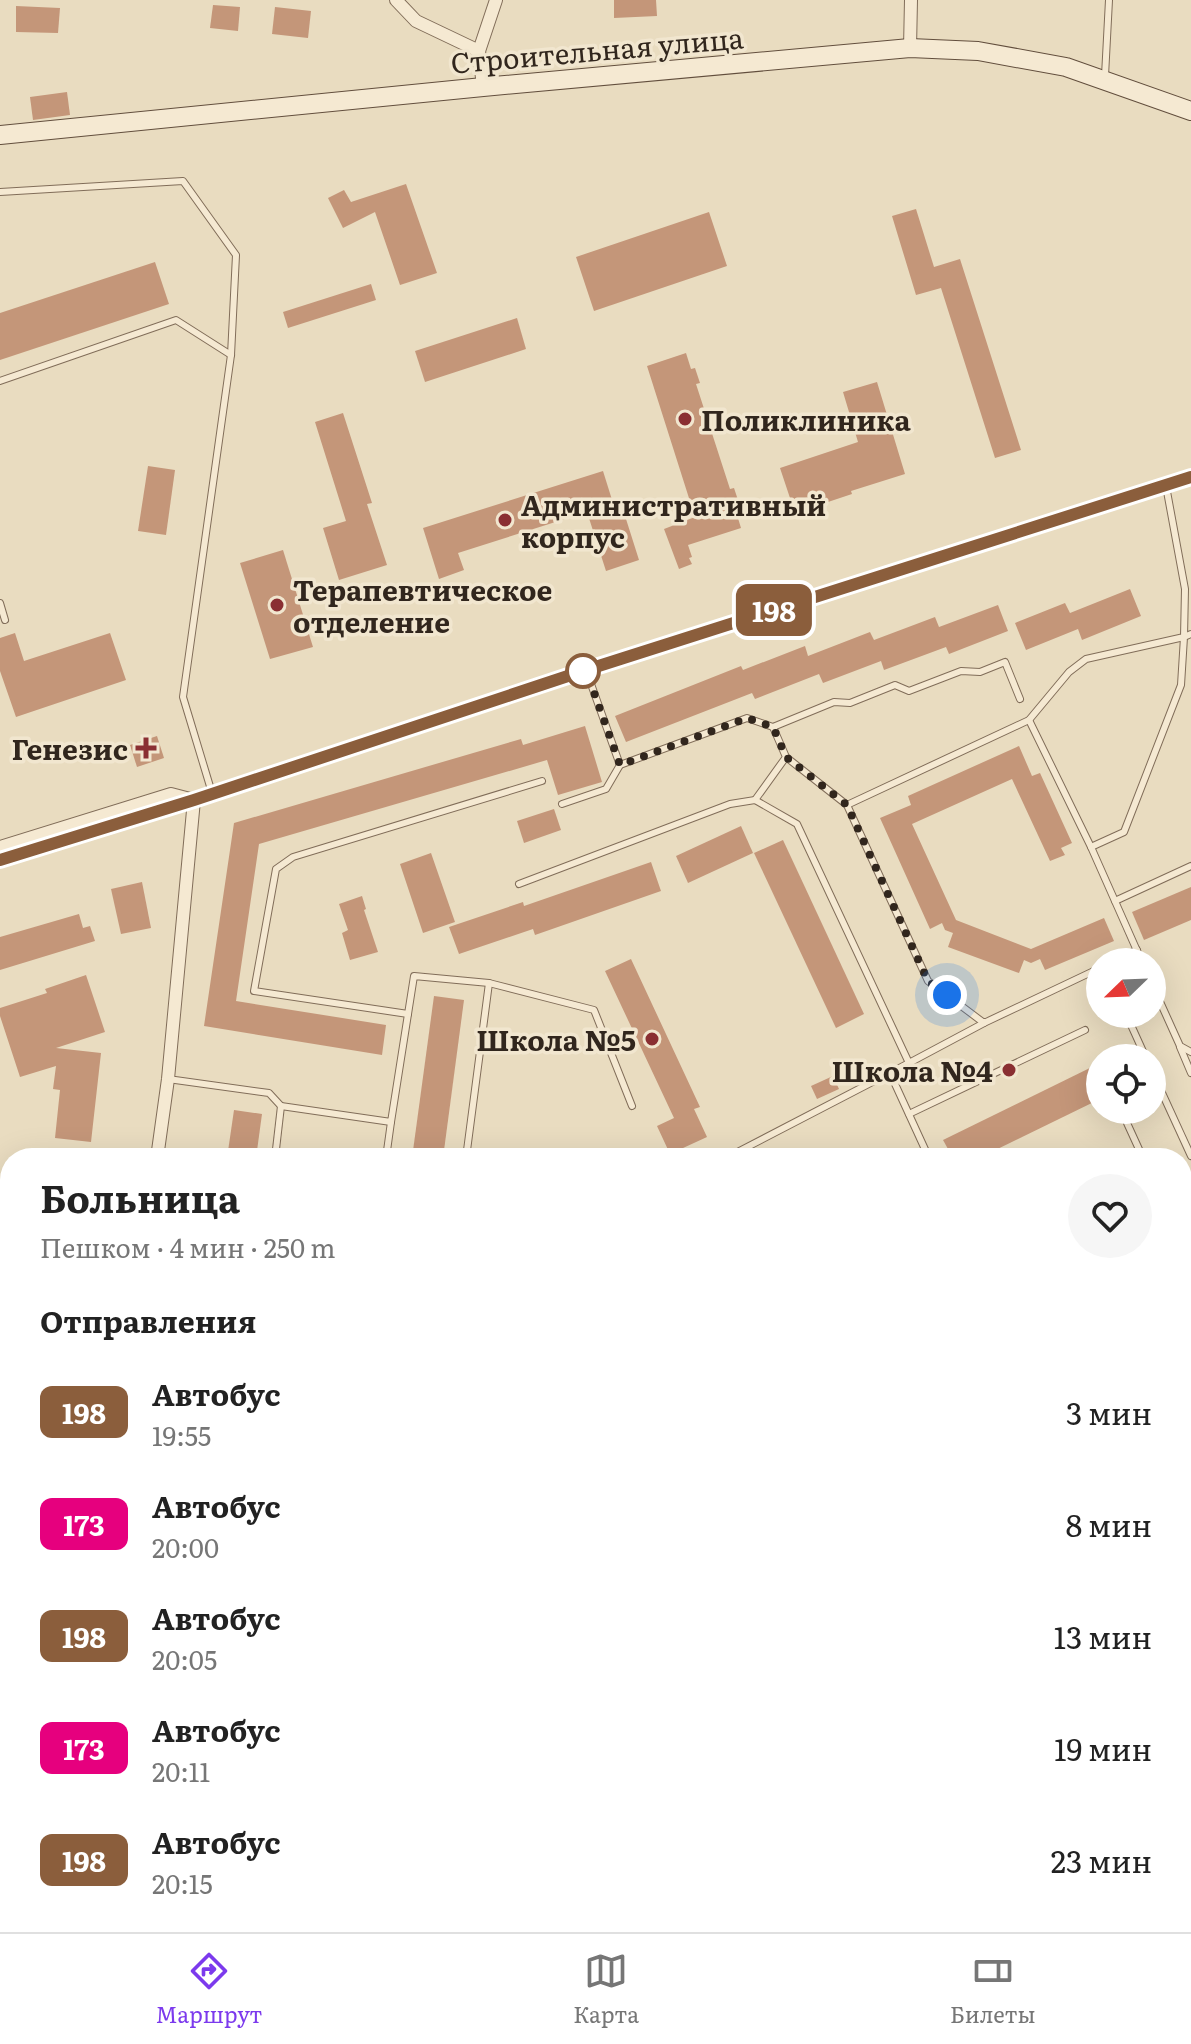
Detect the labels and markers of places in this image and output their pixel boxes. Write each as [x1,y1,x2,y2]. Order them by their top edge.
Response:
place label: Поликлиника [701,398,911,440]
marker: Поликлиника [676,410,694,428]
place label: Административный корпус [521,483,826,557]
marker: Административный корпус [496,511,514,529]
place label: Терапевтическое отделение [293,568,553,642]
marker: Терапевтическое отделение [268,596,286,614]
unlabelled marker [566,654,600,688]
place label: Генезис [12,727,128,769]
marker: Генезис [135,737,157,759]
place label: Школа №5 [476,1018,636,1060]
marker: Школа №5 [643,1030,661,1048]
place label: Школа №4 [832,1049,993,1091]
marker: Школа №4 [1000,1061,1018,1079]

